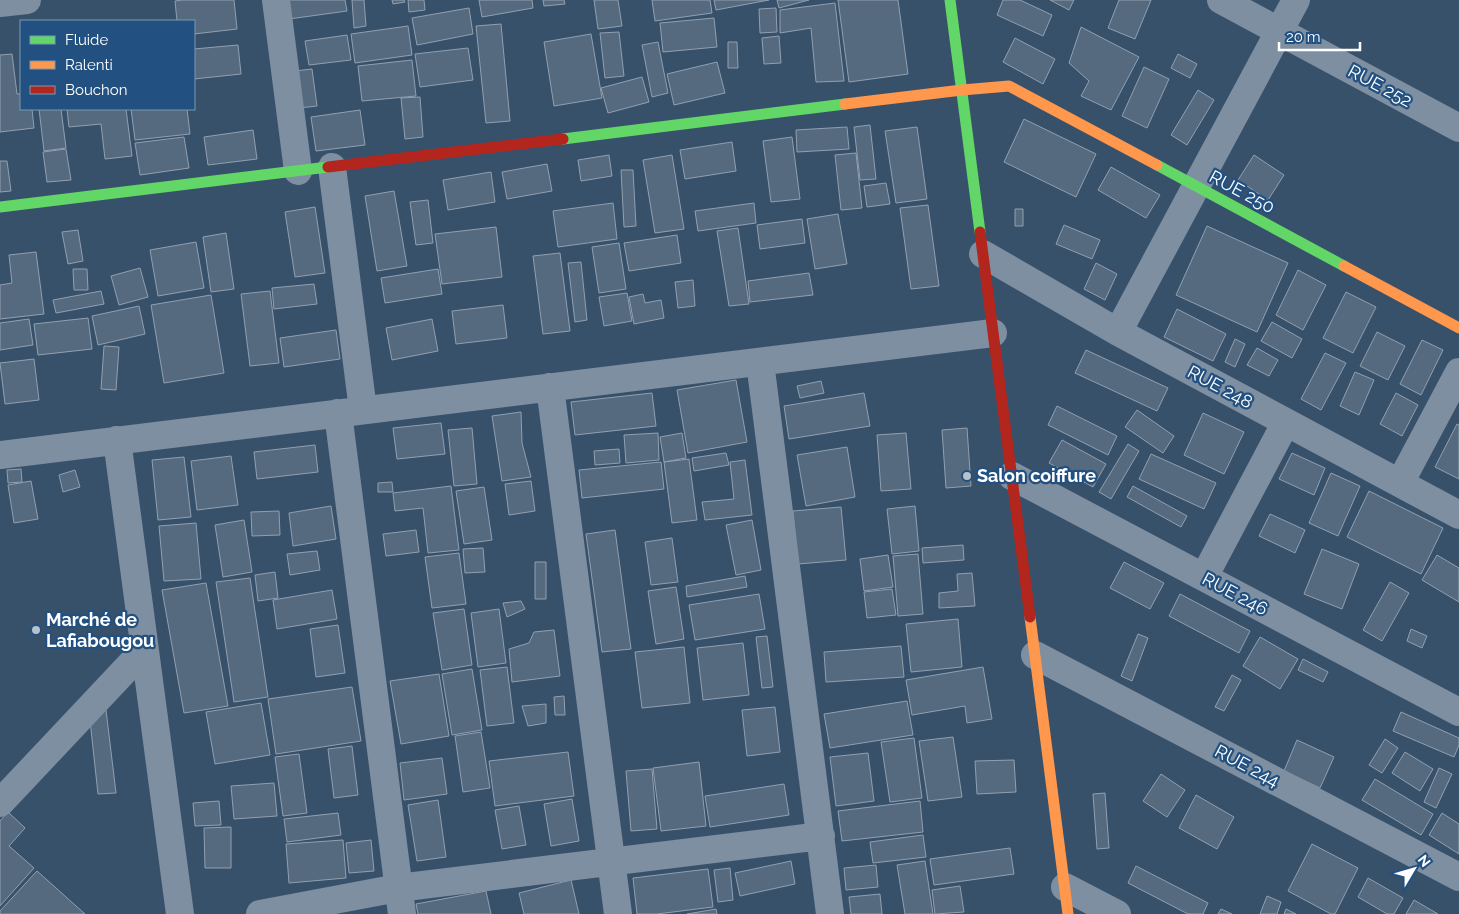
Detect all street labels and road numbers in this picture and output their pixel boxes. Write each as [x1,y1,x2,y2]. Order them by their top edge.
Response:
street label: RUE 252 [1345,60,1416,111]
street label: RUE 250 [1206,166,1279,218]
street label: RUE 248 [1184,361,1256,412]
street label: RUE 246 [1199,568,1272,620]
street label: RUE 244 [1211,740,1283,791]

